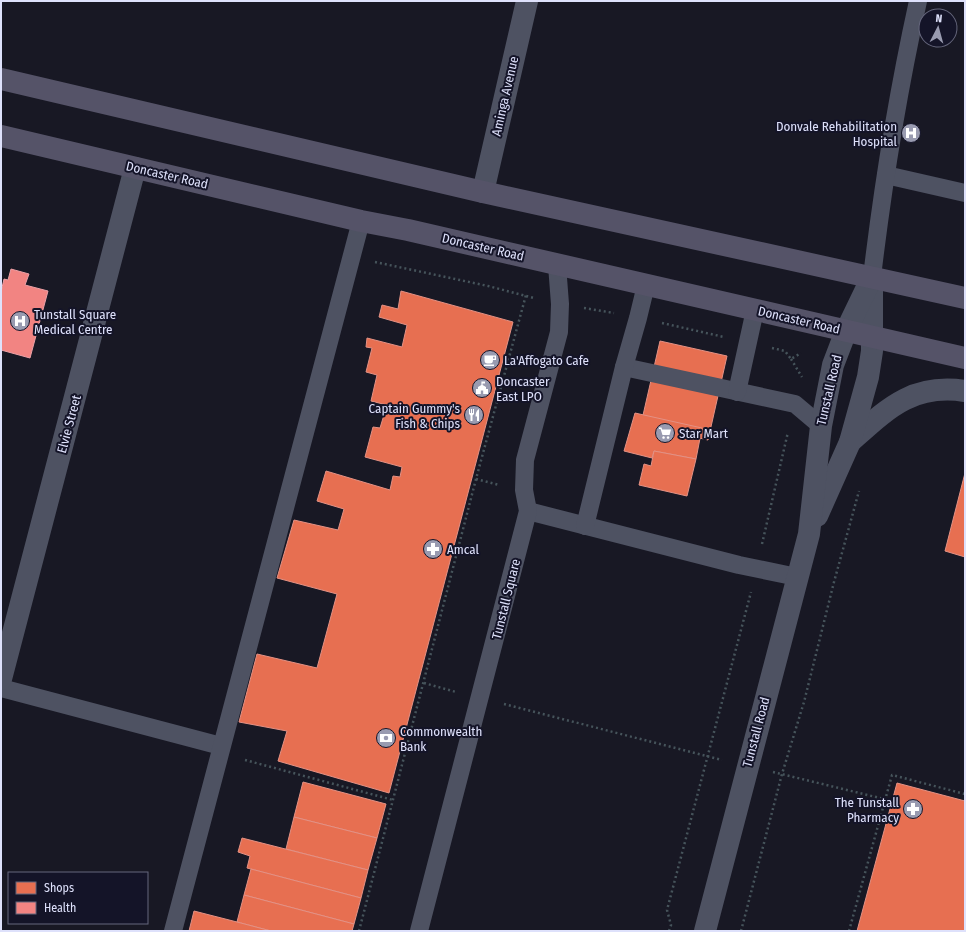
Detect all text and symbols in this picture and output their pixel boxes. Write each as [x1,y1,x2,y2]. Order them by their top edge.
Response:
north arrow [918,8,958,48]
text: N [935,12,943,25]
street label: Aminga Avenue [489,55,521,137]
place label: Donvale Rehabilitation Hospital [776,119,898,149]
hospital icon: Donvale Rehabilitation Hospital [900,122,922,144]
street label: Doncaster Road [125,158,209,192]
street label: Doncaster Road [441,230,525,264]
street label: Doncaster Road [757,303,841,337]
place label: Tunstall Square Medical Centre [34,307,116,337]
hospital icon: Tunstall Square Medical Centre [9,310,31,332]
cafe icon: La'Affogato Cafe [479,349,501,371]
place label: La'Affogato Cafe [504,353,589,368]
street label: Tunstall Road [814,353,844,427]
place label: Doncaster East LPO [496,374,550,404]
public building icon: Doncaster East LPO [471,377,493,399]
street label: Elvie Street [54,392,84,455]
place label: Captain Gummy's Fish & Chips [369,401,460,431]
restaurant icon: Captain Gummy's Fish & Chips [463,404,485,426]
supermarket icon: Star Mart [654,422,676,444]
place label: Star Mart [679,426,729,441]
pharmacy icon: Amcal [422,538,444,560]
place label: Amcal [447,542,480,557]
street label: Tunstall Square [489,557,523,641]
street label: Tunstall Road [739,695,773,769]
place label: Commonwealth Bank [400,724,482,754]
bank icon: Commonwealth Bank [375,727,397,749]
place label: The Tunstall Pharmacy [835,795,900,825]
pharmacy icon: The Tunstall Pharmacy [902,798,924,820]
legend [8,872,148,924]
text: Shops [44,881,74,895]
text: Health [44,901,76,915]

